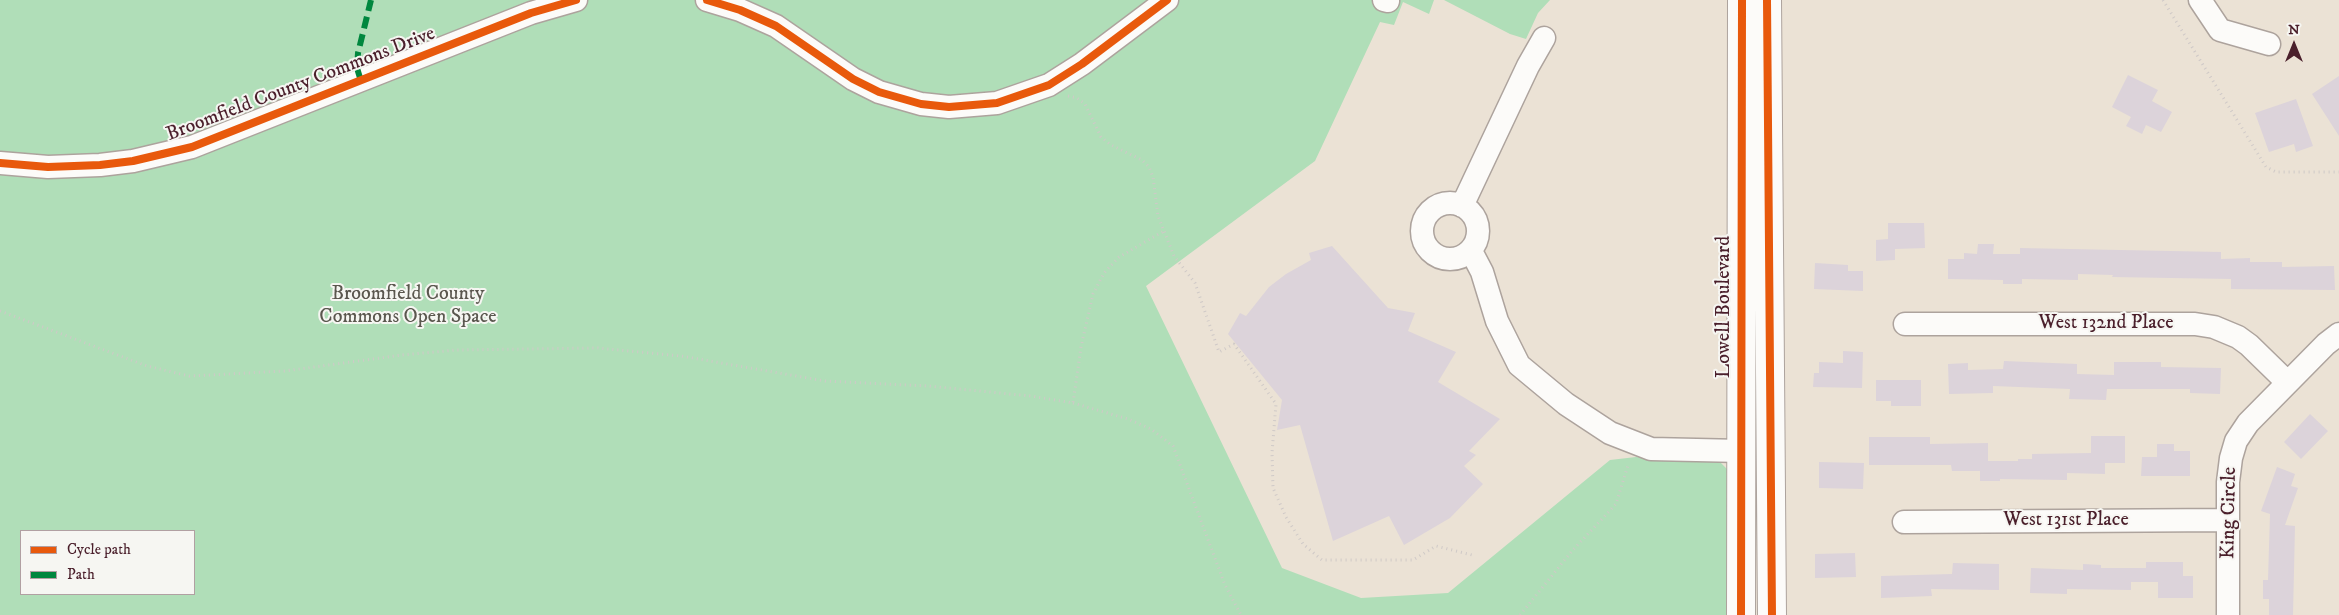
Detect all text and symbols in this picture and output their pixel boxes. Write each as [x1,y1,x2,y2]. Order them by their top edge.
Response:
north arrow [2269,20,2319,70]
text: N [2288,21,2300,39]
street label: Broomfield County Commons Drive [163,23,439,147]
street label: Lowell Boulevard [1713,236,1737,378]
park label: Broomfield County Commons Open Space [319,283,497,330]
street label: West 132nd Place [2038,312,2174,336]
street label: King Circle [2217,467,2243,559]
street label: West 131st Place [2003,509,2129,533]
legend [20,530,195,595]
text: Cycle path [67,540,131,559]
text: Path [67,565,95,584]

